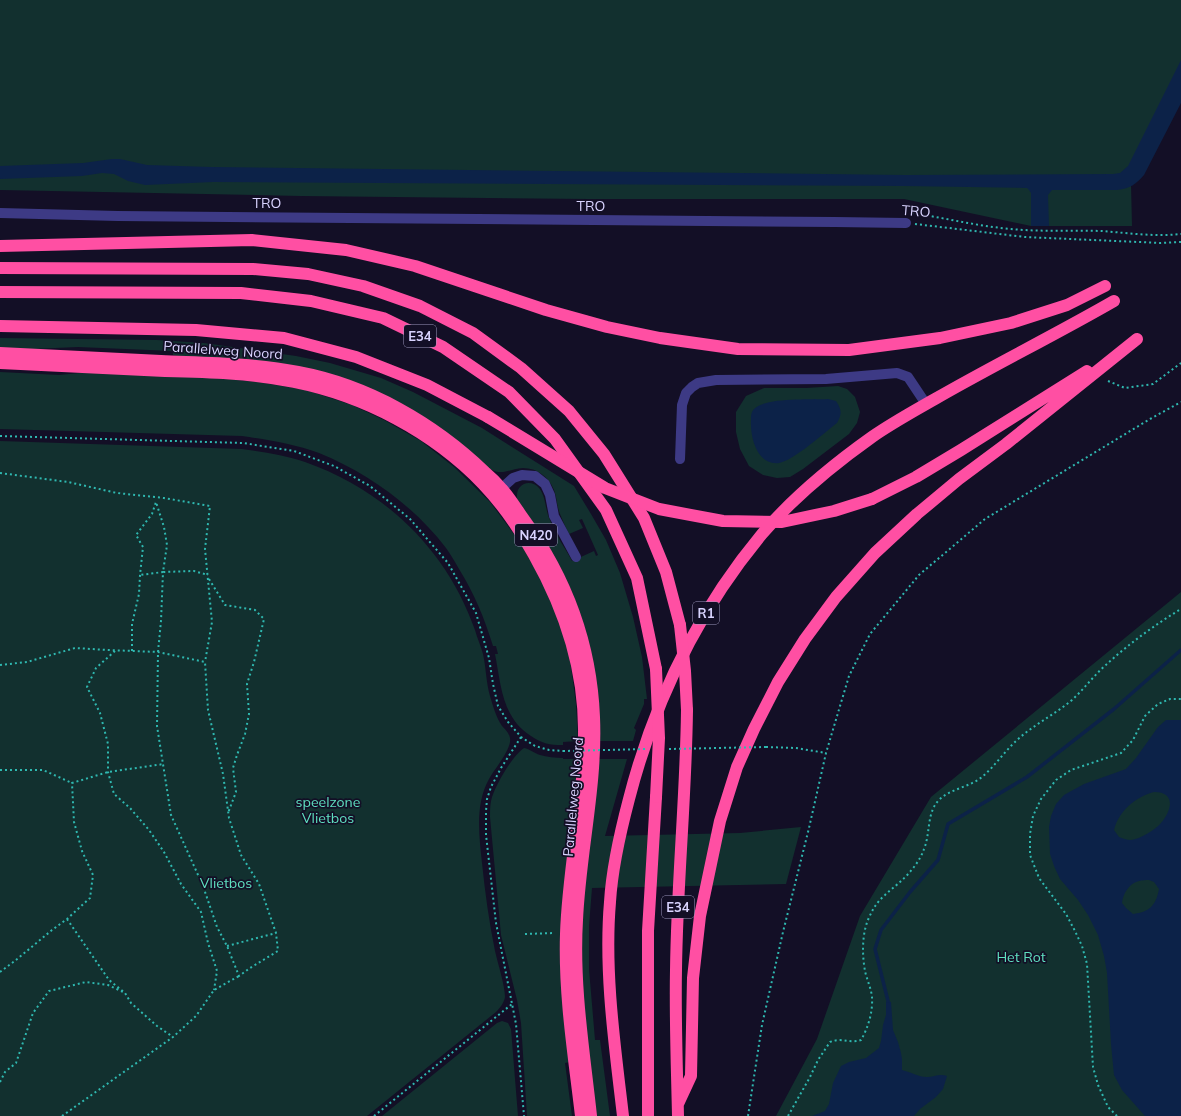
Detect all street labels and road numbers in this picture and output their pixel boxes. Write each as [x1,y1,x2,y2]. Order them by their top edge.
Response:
street label: TRO [253,194,281,212]
street label: TRO [577,197,605,215]
street label: TRO [901,201,931,221]
road number: E34 [404,325,436,347]
street label: Parallelweg Noord [163,337,283,363]
road number: N420 [515,524,557,546]
road number: R1 [693,602,719,624]
street label: Parallelweg Noord [559,737,587,857]
road number: E34 [662,896,694,918]

